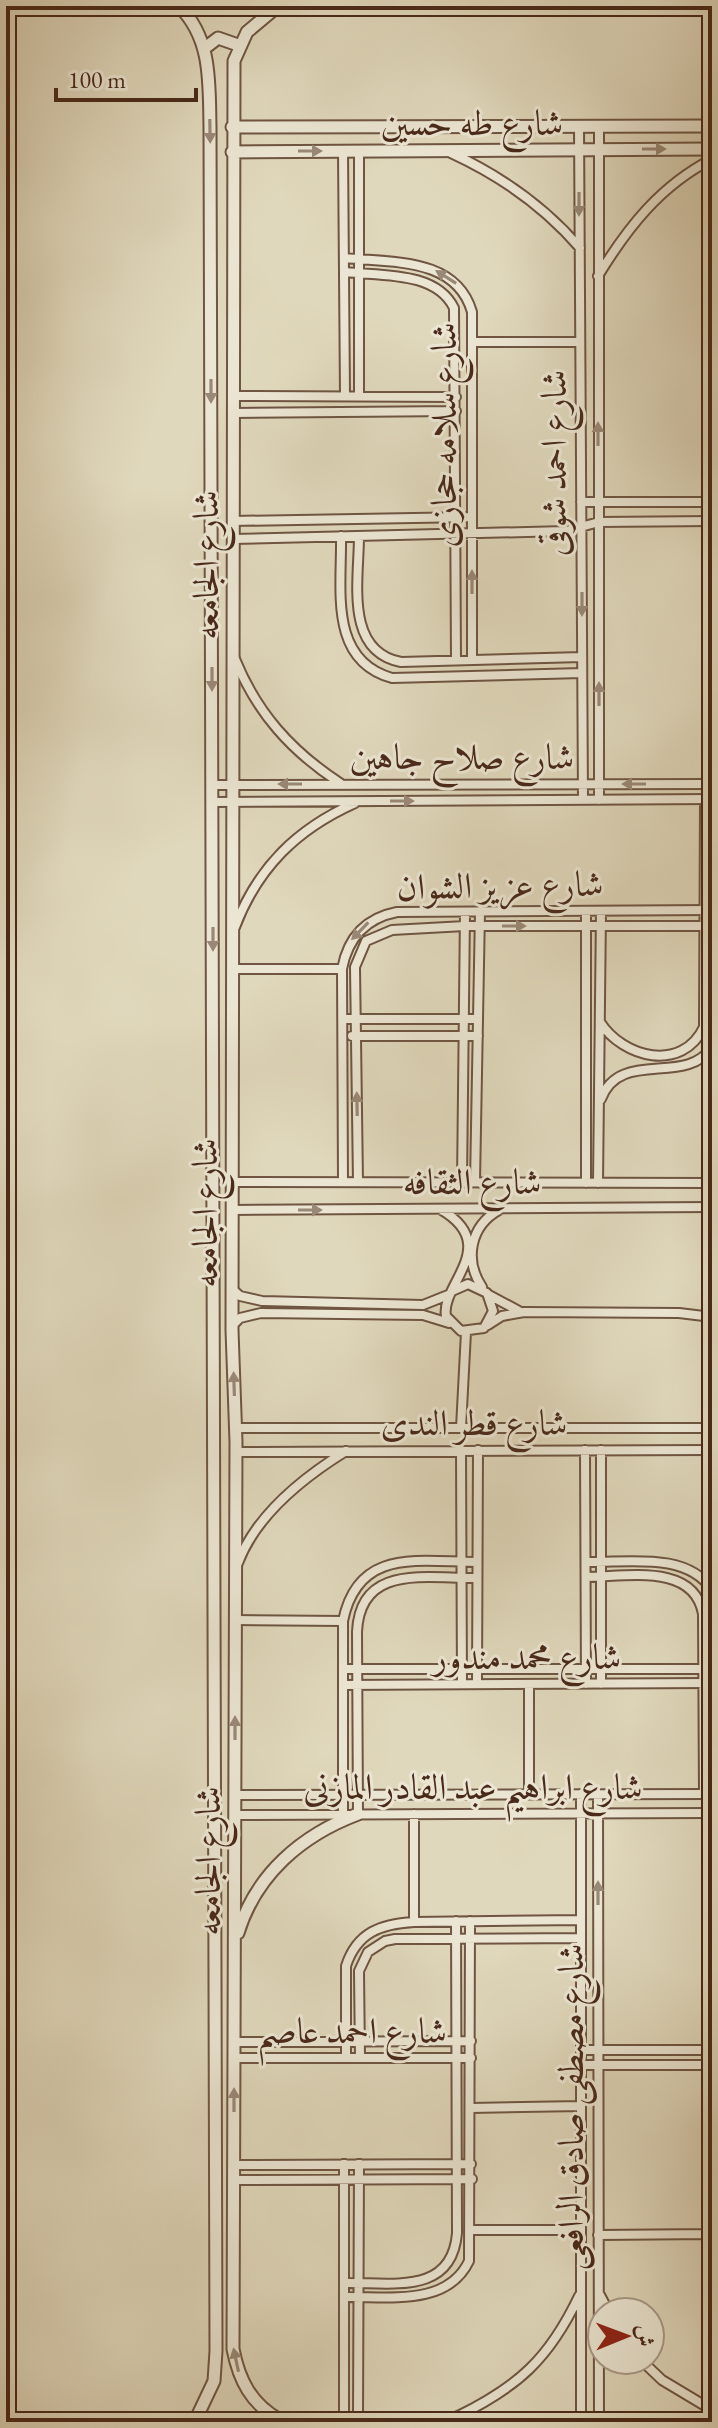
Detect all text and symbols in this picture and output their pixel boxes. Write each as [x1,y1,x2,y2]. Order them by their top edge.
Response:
scale bar [56,52,196,102]
text: 100 m [68,64,126,95]
street label: شارع طه حسين [381,99,563,153]
one-way arrow [204,119,216,144]
one-way arrow [642,143,667,155]
one-way arrow [298,145,323,157]
one-way arrow [573,192,585,217]
one-way arrow [435,270,457,284]
street label: شارع سلامه حجازى [420,322,474,548]
street label: شارع احمد شوقى [530,370,584,556]
one-way arrow [205,379,217,404]
one-way arrow [592,421,604,446]
street label: شارع الجامعه [182,490,236,640]
one-way arrow [466,569,478,594]
one-way arrow [576,592,588,617]
one-way arrow [206,667,218,692]
one-way arrow [593,681,605,706]
street label: شارع صلاح جاهين [350,733,574,789]
one-way arrow [277,778,302,790]
one-way arrow [621,778,646,790]
one-way arrow [390,795,415,807]
street label: شارع عزيز الشوان [396,860,604,917]
one-way arrow [502,920,527,932]
one-way arrow [352,921,370,940]
one-way arrow [207,927,219,952]
one-way arrow [350,1091,363,1116]
street label: شارع الجامعه [181,1138,235,1288]
street label: شارع الثقافه [403,1158,541,1212]
one-way arrow [298,1204,323,1216]
one-way arrow [228,1371,241,1396]
street label: شارع قطر الندى [380,1399,568,1453]
street label: شارع محمد مندور [430,1633,621,1687]
one-way arrow [229,1715,241,1740]
street label: شارع ابراهيم عبد القادر المازنى [303,1763,643,1822]
street label: شارع الجامعه [184,1786,238,1936]
one-way arrow [592,1880,604,1905]
street label: شارع مصطفى صادق الرافعى [547,1944,601,2270]
street label: شارع احمد عاصم [257,2007,447,2066]
one-way arrow [228,2087,240,2112]
north arrow [586,2296,666,2376]
text: ش [631,2324,660,2347]
one-way arrow [229,2347,242,2372]

